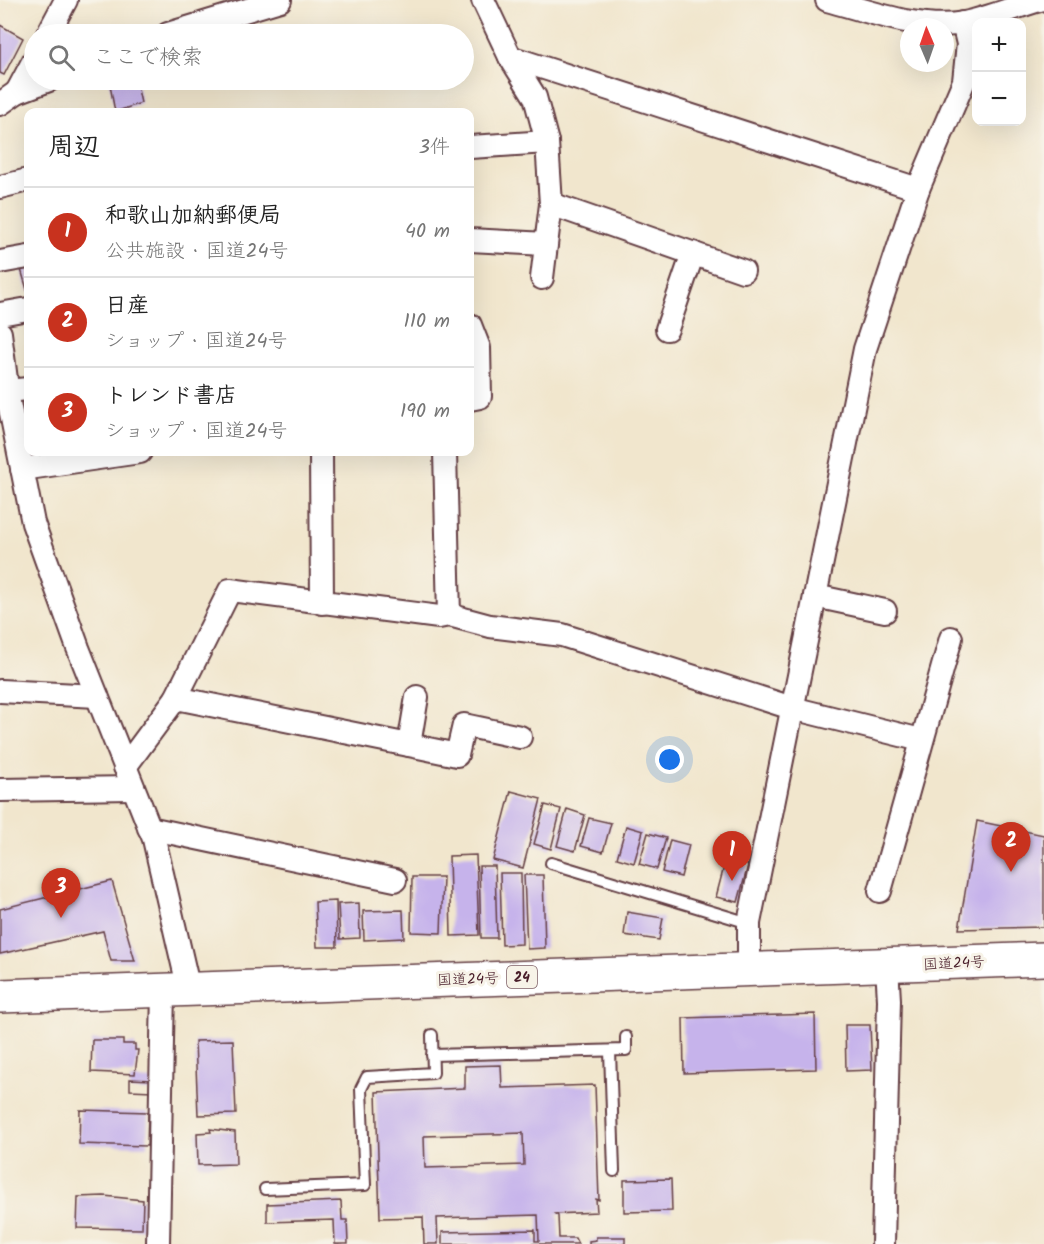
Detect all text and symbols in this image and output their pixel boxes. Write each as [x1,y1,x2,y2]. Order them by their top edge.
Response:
north arrow [900,18,954,72]
map controls [972,18,1026,126]
button: + [972,18,1026,72]
search box [24,24,474,90]
icon: search [45,41,78,74]
text: ここで検索 [93,41,203,76]
button: − [972,72,1026,126]
text: 周辺 [48,127,100,169]
text: 3件 [419,132,450,164]
text: 和歌山加納郵便局 [105,199,281,234]
text: 1 [64,216,71,248]
text: 40 m [405,216,450,248]
text: 公共施設 · 国道24号 [105,236,288,268]
text: 日産 [105,289,149,324]
text: 2 [62,306,73,338]
text: 110 m [404,306,450,338]
text: ショップ · 国道24号 [105,326,288,358]
text: トレンド書店 [105,379,237,414]
text: 3 [62,396,73,428]
text: 190 m [400,396,450,428]
text: ショップ · 国道24号 [105,416,288,448]
your location [655,745,684,774]
pin: 2 [992,822,1030,872]
pin: 1 [712,832,752,881]
pin: 3 [42,868,80,918]
street label: 国道24号 [922,950,986,978]
road number: 24 [507,966,537,988]
street label: 国道24号 [437,967,499,993]

